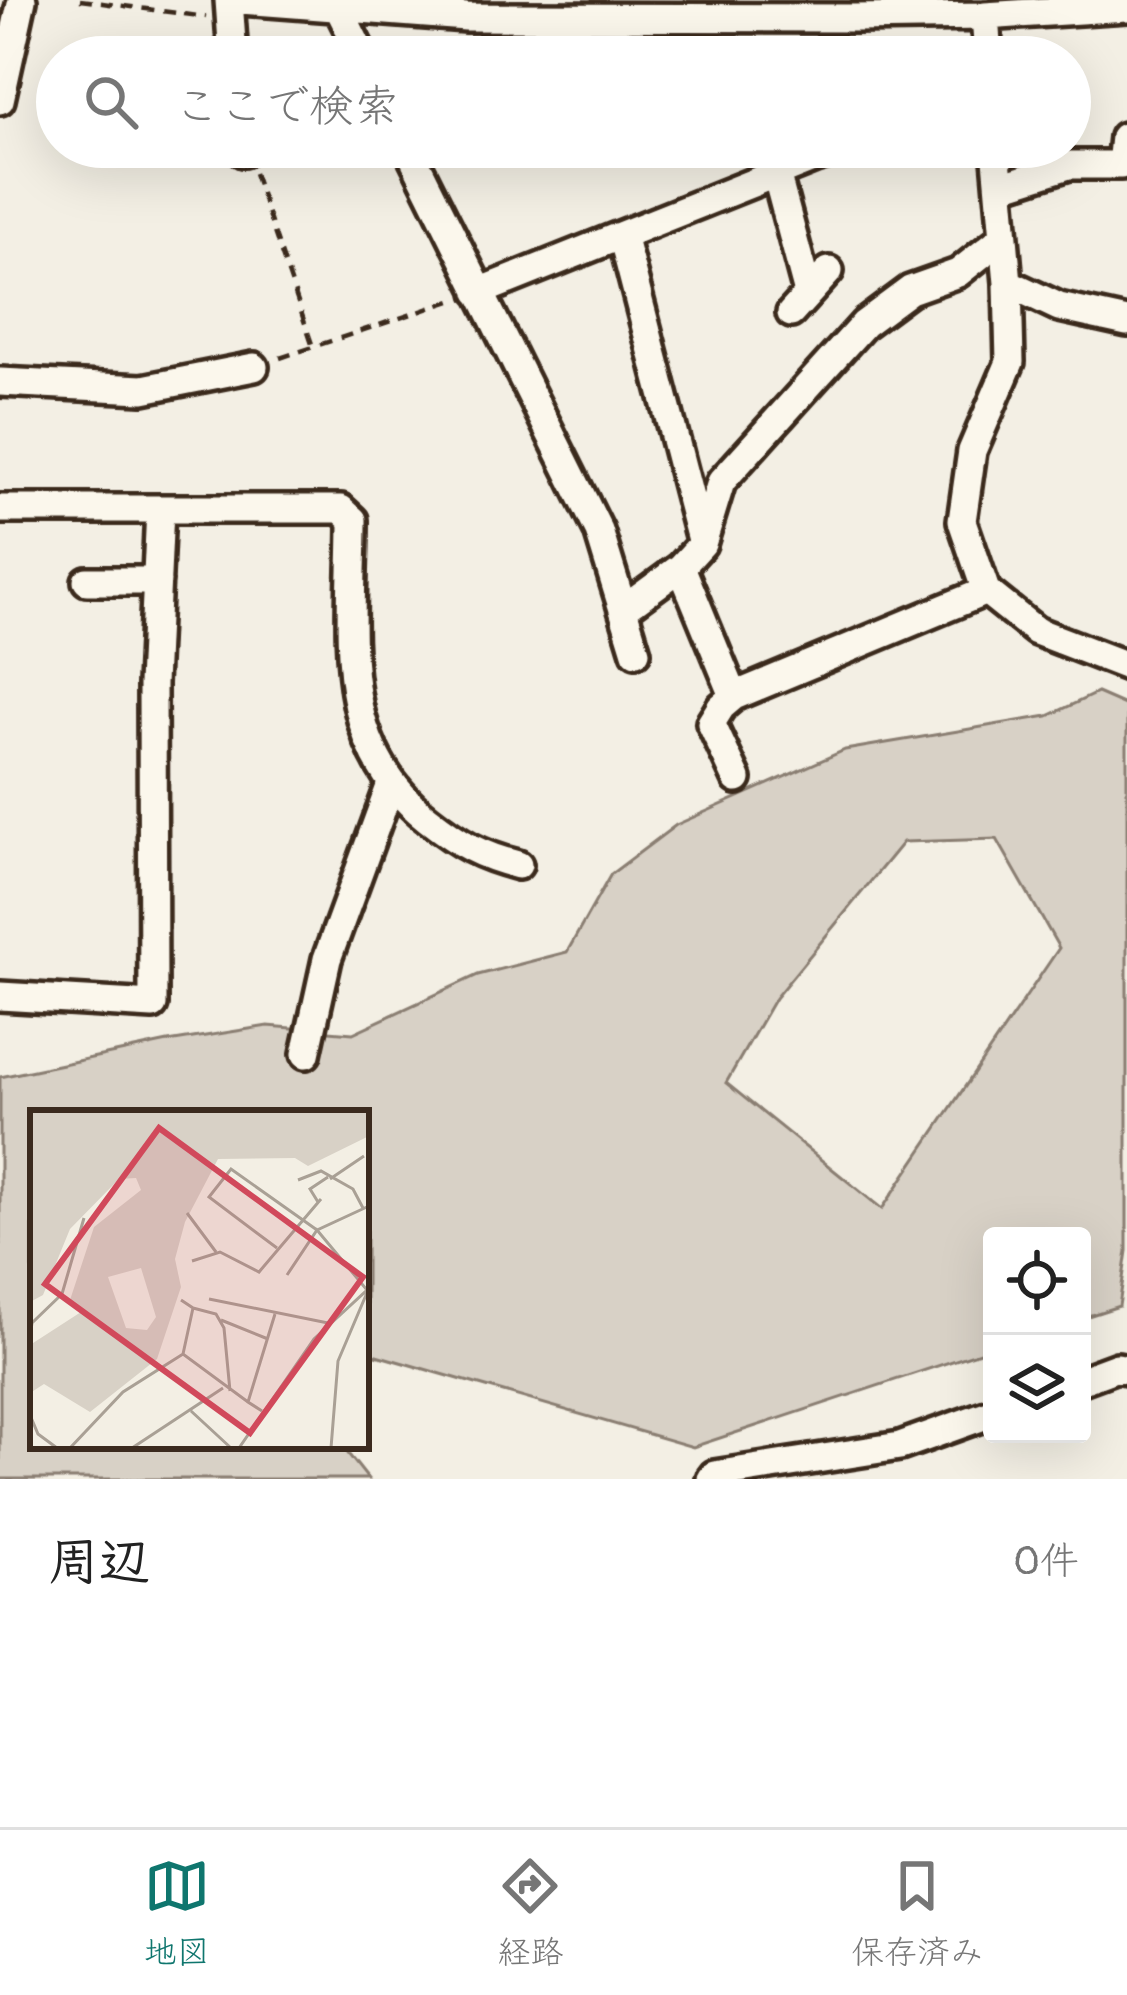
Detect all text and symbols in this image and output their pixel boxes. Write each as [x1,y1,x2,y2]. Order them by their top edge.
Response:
search box [36,36,1091,168]
icon: search [78,69,144,135]
text: ここで検索 [174,79,399,135]
inset map [30,1110,369,1449]
map controls [983,1227,1091,1443]
button: locate [983,1227,1091,1335]
button: layers [983,1335,1091,1443]
text: 周辺 [48,1531,150,1595]
text: 0件 [1013,1537,1079,1586]
tab: 地図 [144,1853,210,1973]
tab: 経路 [497,1853,563,1973]
tab: 保存済み [851,1853,983,1973]

